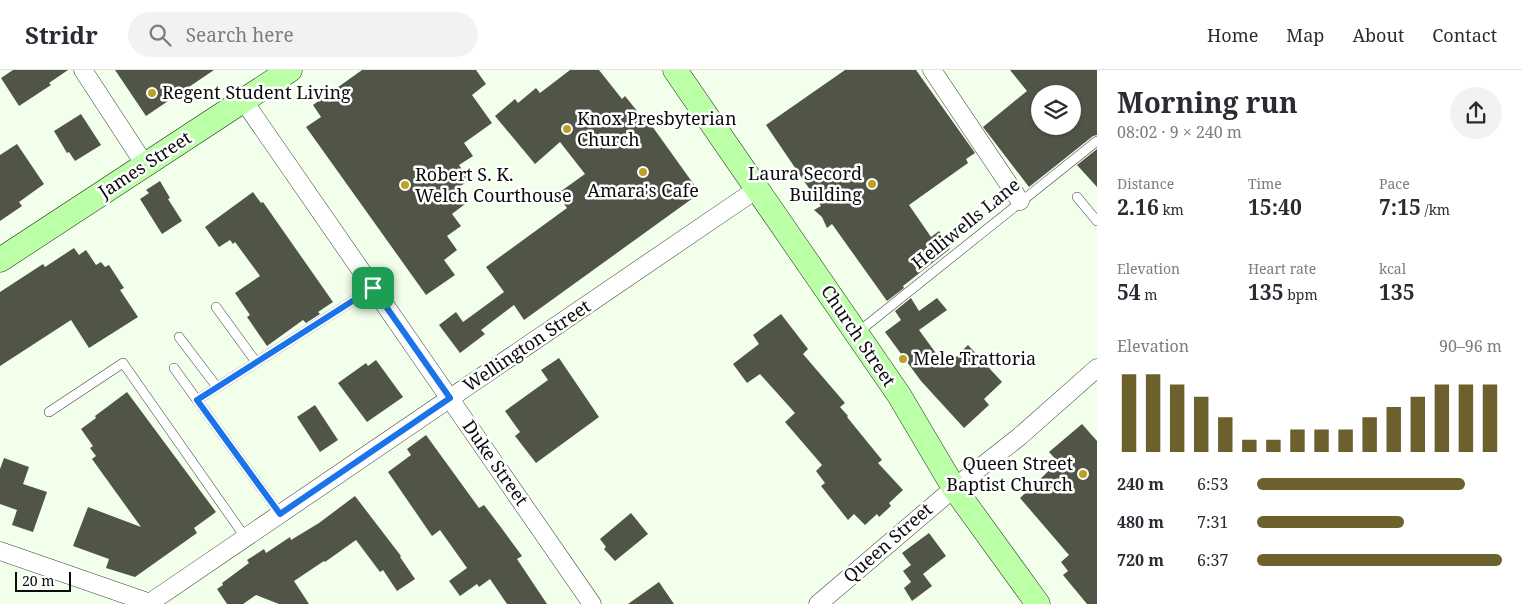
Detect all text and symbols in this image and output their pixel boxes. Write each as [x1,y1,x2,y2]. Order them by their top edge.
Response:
search box [128,12,478,57]
text: Stridr [25,18,98,51]
icon: search [146,21,174,49]
text: Search here [186,22,294,48]
text: Home [1207,23,1258,47]
text: Map [1286,23,1324,47]
text: About [1352,23,1404,47]
text: Contact [1432,23,1497,47]
place label: Regent Student Living [162,80,351,104]
text: Morning run [1117,83,1298,121]
map controls [1031,85,1081,135]
button: layers [1031,85,1081,135]
marker: Regent Student Living [146,87,158,99]
button: share [1450,87,1502,139]
place label: Knox Presbyterian Church [577,106,737,151]
text: 08:02 · 9 × 240 m [1117,121,1242,143]
marker: Knox Presbyterian Church [561,123,573,135]
street label: James Street [93,125,196,204]
place label: Laura Secord Building [748,161,862,206]
place label: Robert S. K. Welch Courthouse [415,162,572,207]
marker: Amara's Cafe [637,166,649,178]
street label: Helliwells Lane [906,172,1024,274]
text: Distance [1117,174,1174,193]
text: Time [1248,174,1282,193]
text: Pace [1379,174,1410,193]
place label: Amara's Cafe [587,178,699,202]
marker: Laura Secord Building [866,178,878,190]
marker: Robert S. K. Welch Courthouse [399,179,411,191]
text: 2.16 [1117,193,1159,221]
text: 15:40 [1248,193,1302,221]
text: 7:15 [1379,193,1421,221]
text: km [1159,200,1184,219]
text: /km [1421,200,1450,219]
text: Elevation [1117,259,1180,278]
text: Heart rate [1248,259,1316,278]
text: kcal [1379,259,1406,278]
pin [352,267,394,309]
icon: arrive [359,274,387,302]
text: 54 [1117,278,1141,306]
text: 135 [1248,278,1284,306]
text: 135 [1379,278,1415,306]
street label: Church Street [816,280,902,391]
text: m [1141,285,1158,304]
text: bpm [1284,285,1318,304]
street label: Wellington Street [458,294,595,397]
text: Elevation [1117,335,1189,357]
text: 90–96 m [1439,335,1502,357]
place label: Mele Trattoria [913,346,1036,370]
marker: Mele Trattoria [897,353,909,365]
street label: Duke Street [458,415,534,510]
place label: Queen Street Baptist Church [946,451,1073,496]
marker: Queen Street Baptist Church [1077,468,1089,480]
text: 240 m [1117,473,1164,495]
text: 6:53 [1197,473,1228,495]
street label: Queen Street [838,497,937,588]
text: 480 m [1117,511,1164,533]
text: 7:31 [1197,511,1228,533]
text: 720 m [1117,549,1164,571]
text: 6:37 [1197,549,1228,571]
scale bar [15,569,71,592]
text: 20 m [22,571,55,590]

